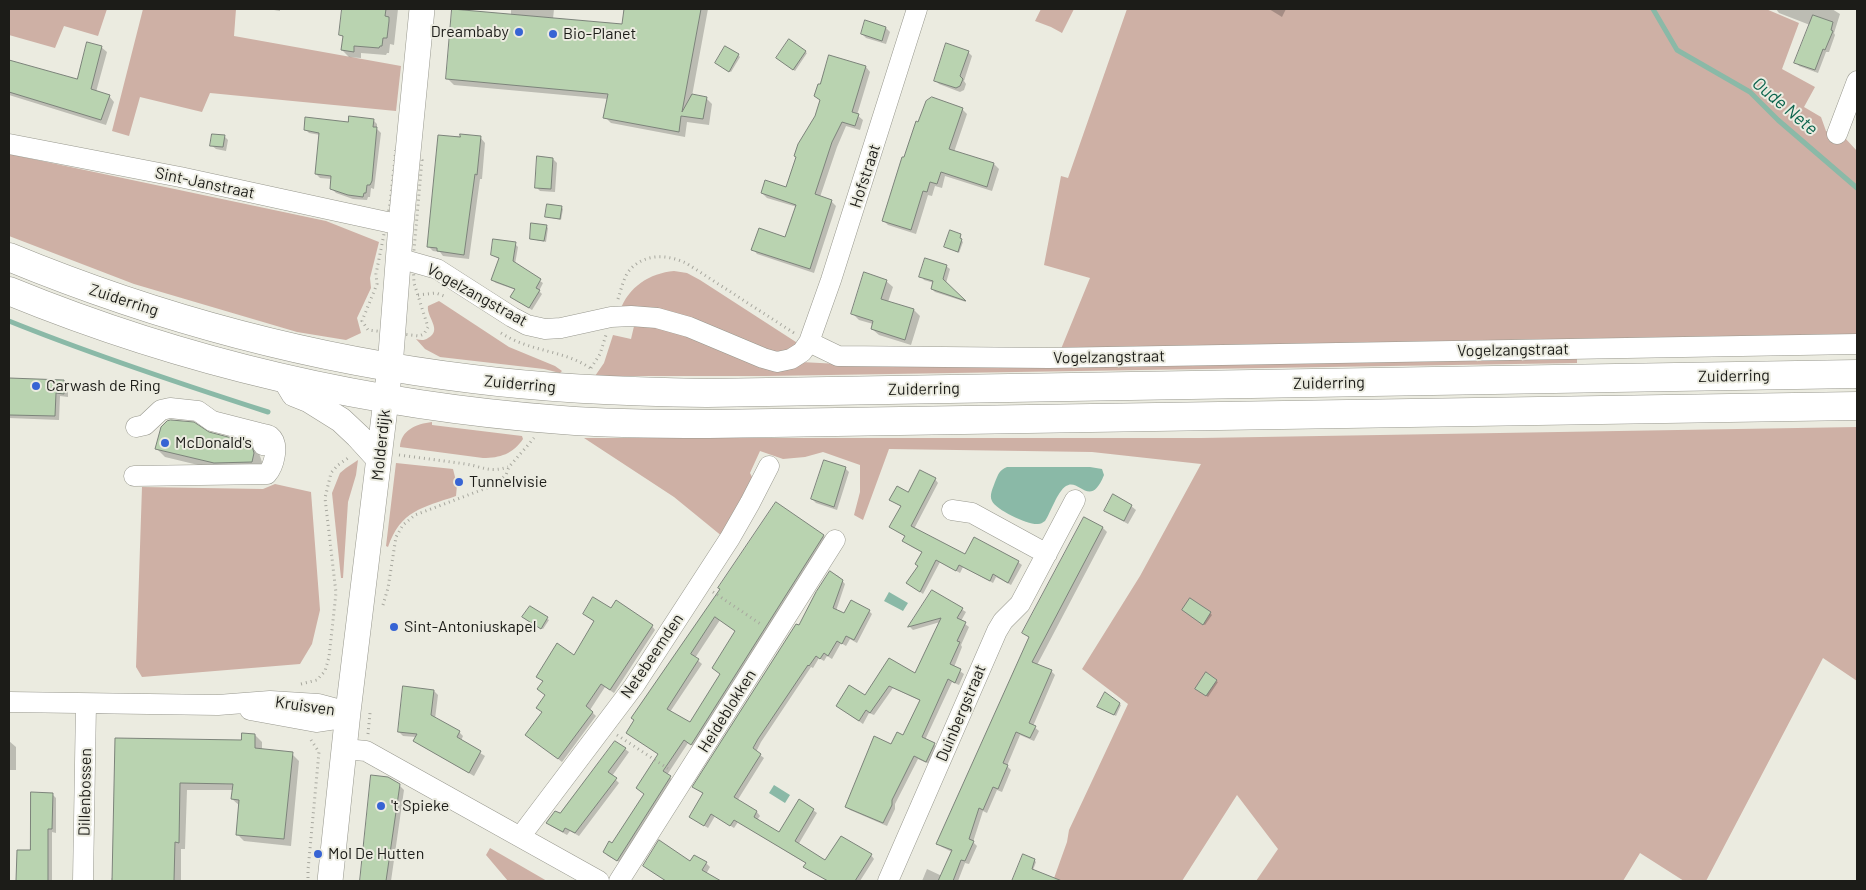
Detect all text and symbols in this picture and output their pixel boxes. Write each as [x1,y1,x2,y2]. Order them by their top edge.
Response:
place label: Dreambaby [431,22,509,42]
place label: Bio-Planet [563,24,636,44]
marker: Dreambaby [513,26,525,38]
marker: Bio-Planet [547,28,559,40]
water label: Oude Nete [1748,72,1822,140]
street label: Hofstraat [846,142,884,210]
street label: Sint-Janstraat [153,163,257,203]
street label: Vogelzangstraat [423,259,531,331]
street label: Zuiderring [87,280,161,320]
street label: Vogelzangstraat [1457,339,1569,361]
street label: Vogelzangstraat [1053,346,1165,368]
street label: Zuiderring [1698,366,1770,386]
street label: Zuiderring [483,371,557,397]
street label: Zuiderring [1293,373,1365,393]
place label: Carwash de Ring [46,376,161,396]
street label: Zuiderring [888,379,960,399]
marker: Carwash de Ring [30,380,42,392]
street label: Molderdijk [368,408,394,482]
place label: McDonald's [175,433,252,453]
marker: McDonald's [159,437,171,449]
place label: Tunnelvisie [469,472,547,492]
marker: Tunnelvisie [453,476,465,488]
street label: Netebeemden [617,610,687,702]
place label: Sint-Antoniuskapel [404,617,537,637]
marker: Sint-Antoniuskapel [388,621,400,633]
street label: Duinbergstraat [932,662,990,764]
street label: Heideblokken [694,666,760,756]
street label: Kruisven [274,692,336,720]
street label: Dillenbossen [75,748,95,836]
place label: 't Spieke [391,796,449,816]
marker: 't Spieke [375,800,387,812]
place label: Mol De Hutten [328,844,424,864]
marker: Mol De Hutten [312,848,324,860]

